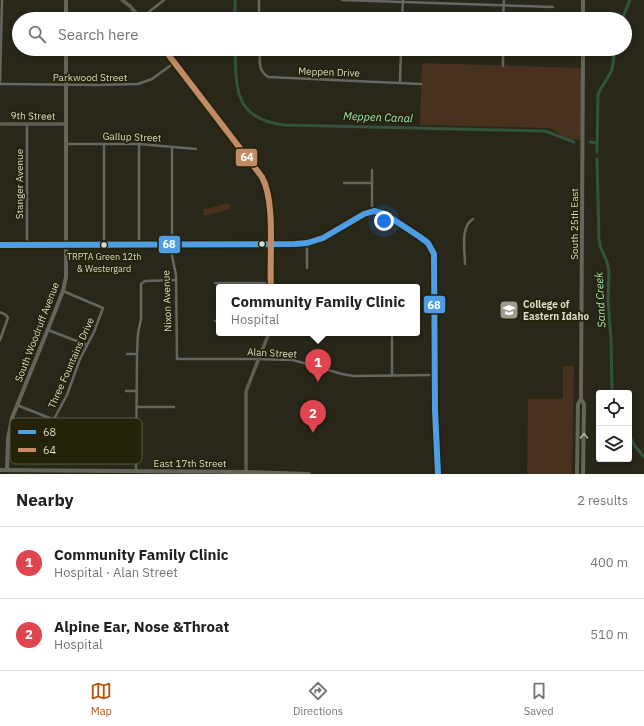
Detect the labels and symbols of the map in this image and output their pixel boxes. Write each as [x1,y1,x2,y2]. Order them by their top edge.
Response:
street label: Meppen Drive [298,64,361,80]
street label: Parkwood Street [53,71,128,84]
street label: 9th Street [10,109,56,123]
water label: Meppen Canal [343,109,413,125]
street label: Gallup Street [102,129,162,145]
street label: Stanger Avenue [13,148,26,219]
line badge: 64 [235,148,258,167]
text: 64 [240,150,254,164]
street label: South 25th East [568,188,581,260]
your location [374,211,394,231]
line badge: 68 [158,235,181,254]
text: 68 [162,237,176,251]
unlabelled marker [257,239,267,249]
marker: TRPTA Green 12th & Westergard [99,240,109,250]
place label: TRPTA Green 12th & Westergard [67,251,141,274]
street label: Nixon Avenue [159,270,175,332]
water label: Sand Creek [592,272,608,328]
street label: South Woodruff Avenue [12,280,62,384]
line badge: 68 [423,295,446,314]
text: 68 [427,298,441,312]
place label: College of Eastern Idaho [523,298,589,323]
school or university icon: College of Eastern Idaho [498,299,520,321]
street label: Three Fountains Drive [45,315,97,410]
street label: Alan Street [247,345,298,361]
pin: 1 [305,349,331,382]
pin: 2 [300,400,326,433]
legend [10,418,142,464]
text: 68 [43,425,56,439]
one-way arrow [580,433,588,439]
text: 64 [43,443,57,457]
street label: East 17th Street [154,457,227,470]

